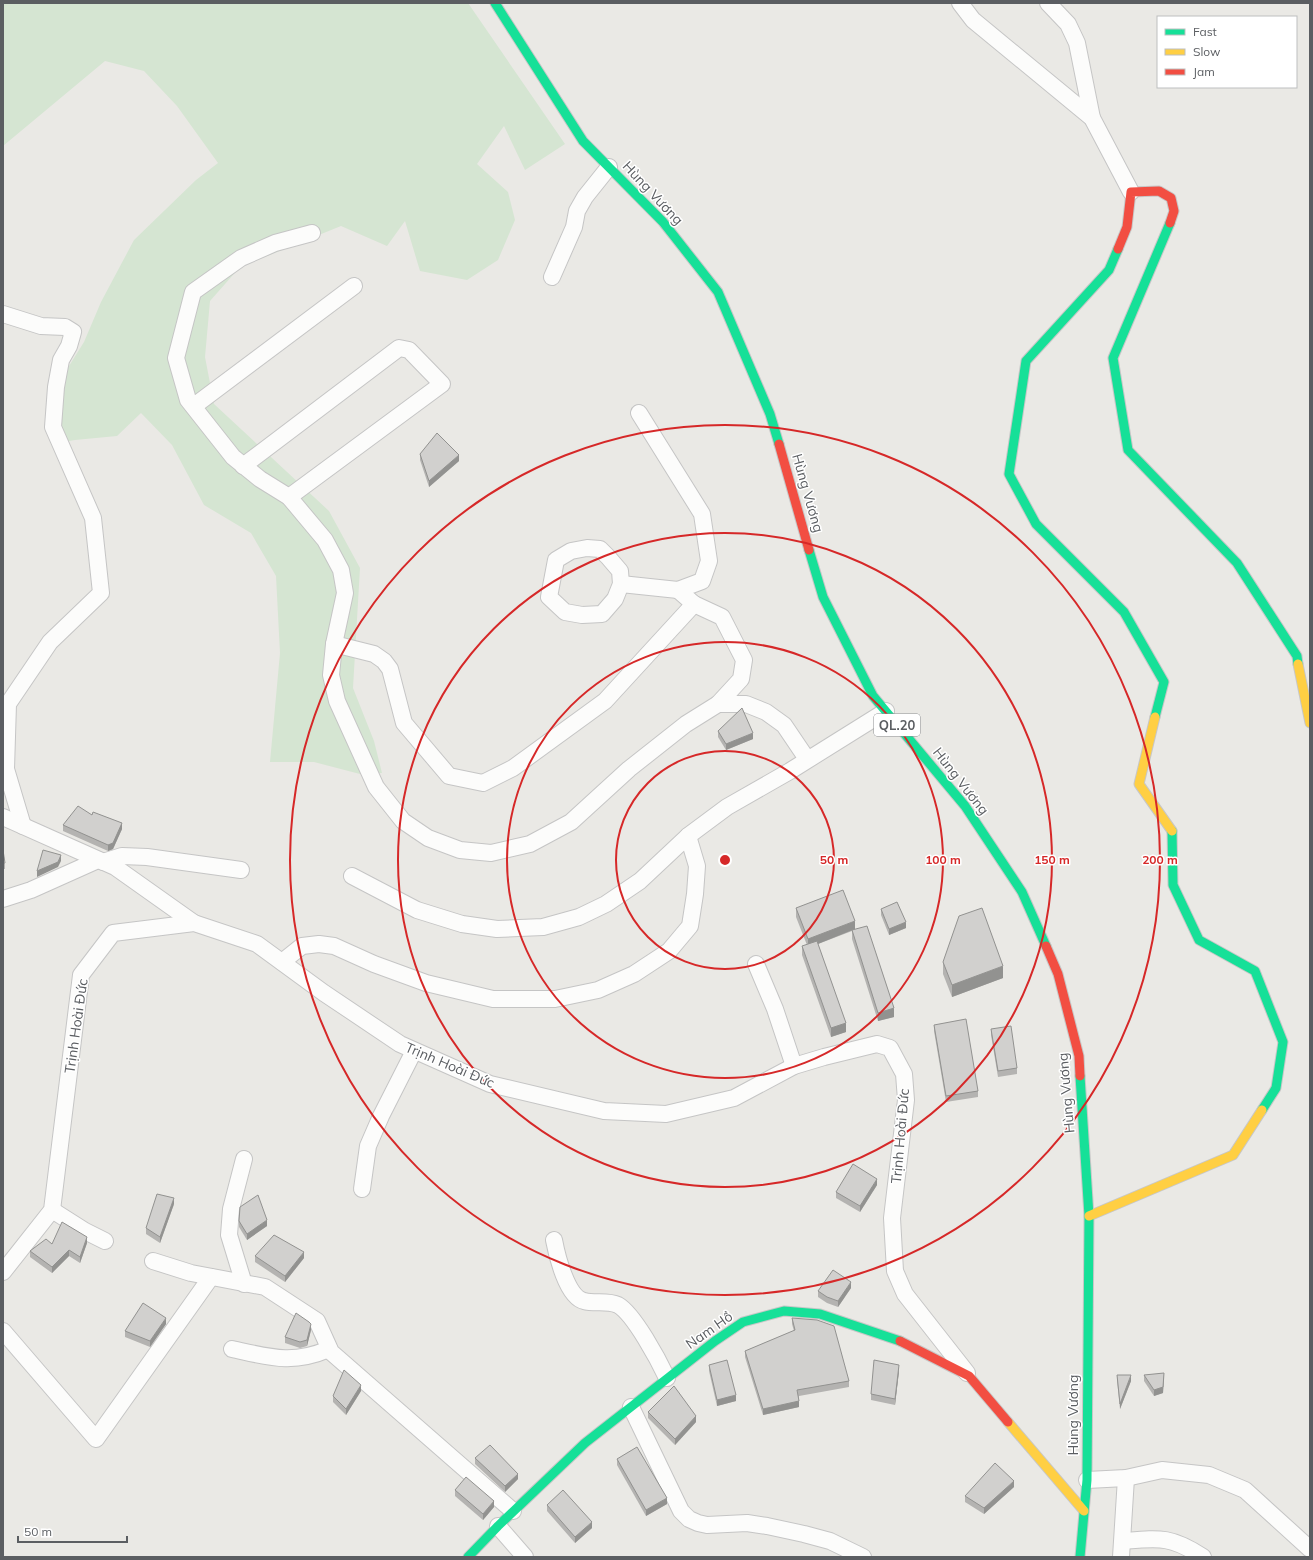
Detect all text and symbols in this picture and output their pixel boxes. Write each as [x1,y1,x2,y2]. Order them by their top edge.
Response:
legend [1157,16,1297,88]
text: Fast [1193,24,1217,39]
text: Slow [1193,44,1221,59]
text: Jam [1193,64,1215,79]
street label: Hùng Vương [619,157,687,229]
street label: Hùng Vương [788,452,828,534]
road number: QL.20 [874,714,920,736]
street label: Hùng Vương [929,744,993,818]
text: 50 m [820,852,848,867]
text: 100 m [925,852,961,867]
text: 150 m [1034,852,1070,867]
text: 200 m [1142,852,1178,867]
centre of rings [718,853,732,867]
street label: Trịnh Hoài Đức [60,977,92,1075]
street label: Trịnh Hoài Đức [403,1038,498,1092]
street label: Hùng Vương [1054,1052,1078,1134]
street label: Trịnh Hoài Đức [887,1088,913,1184]
street label: Nam Hồ [682,1307,736,1353]
street label: Hùng Vương [1064,1375,1082,1455]
scale bar [18,1518,127,1544]
text: 50 m [24,1524,52,1539]

